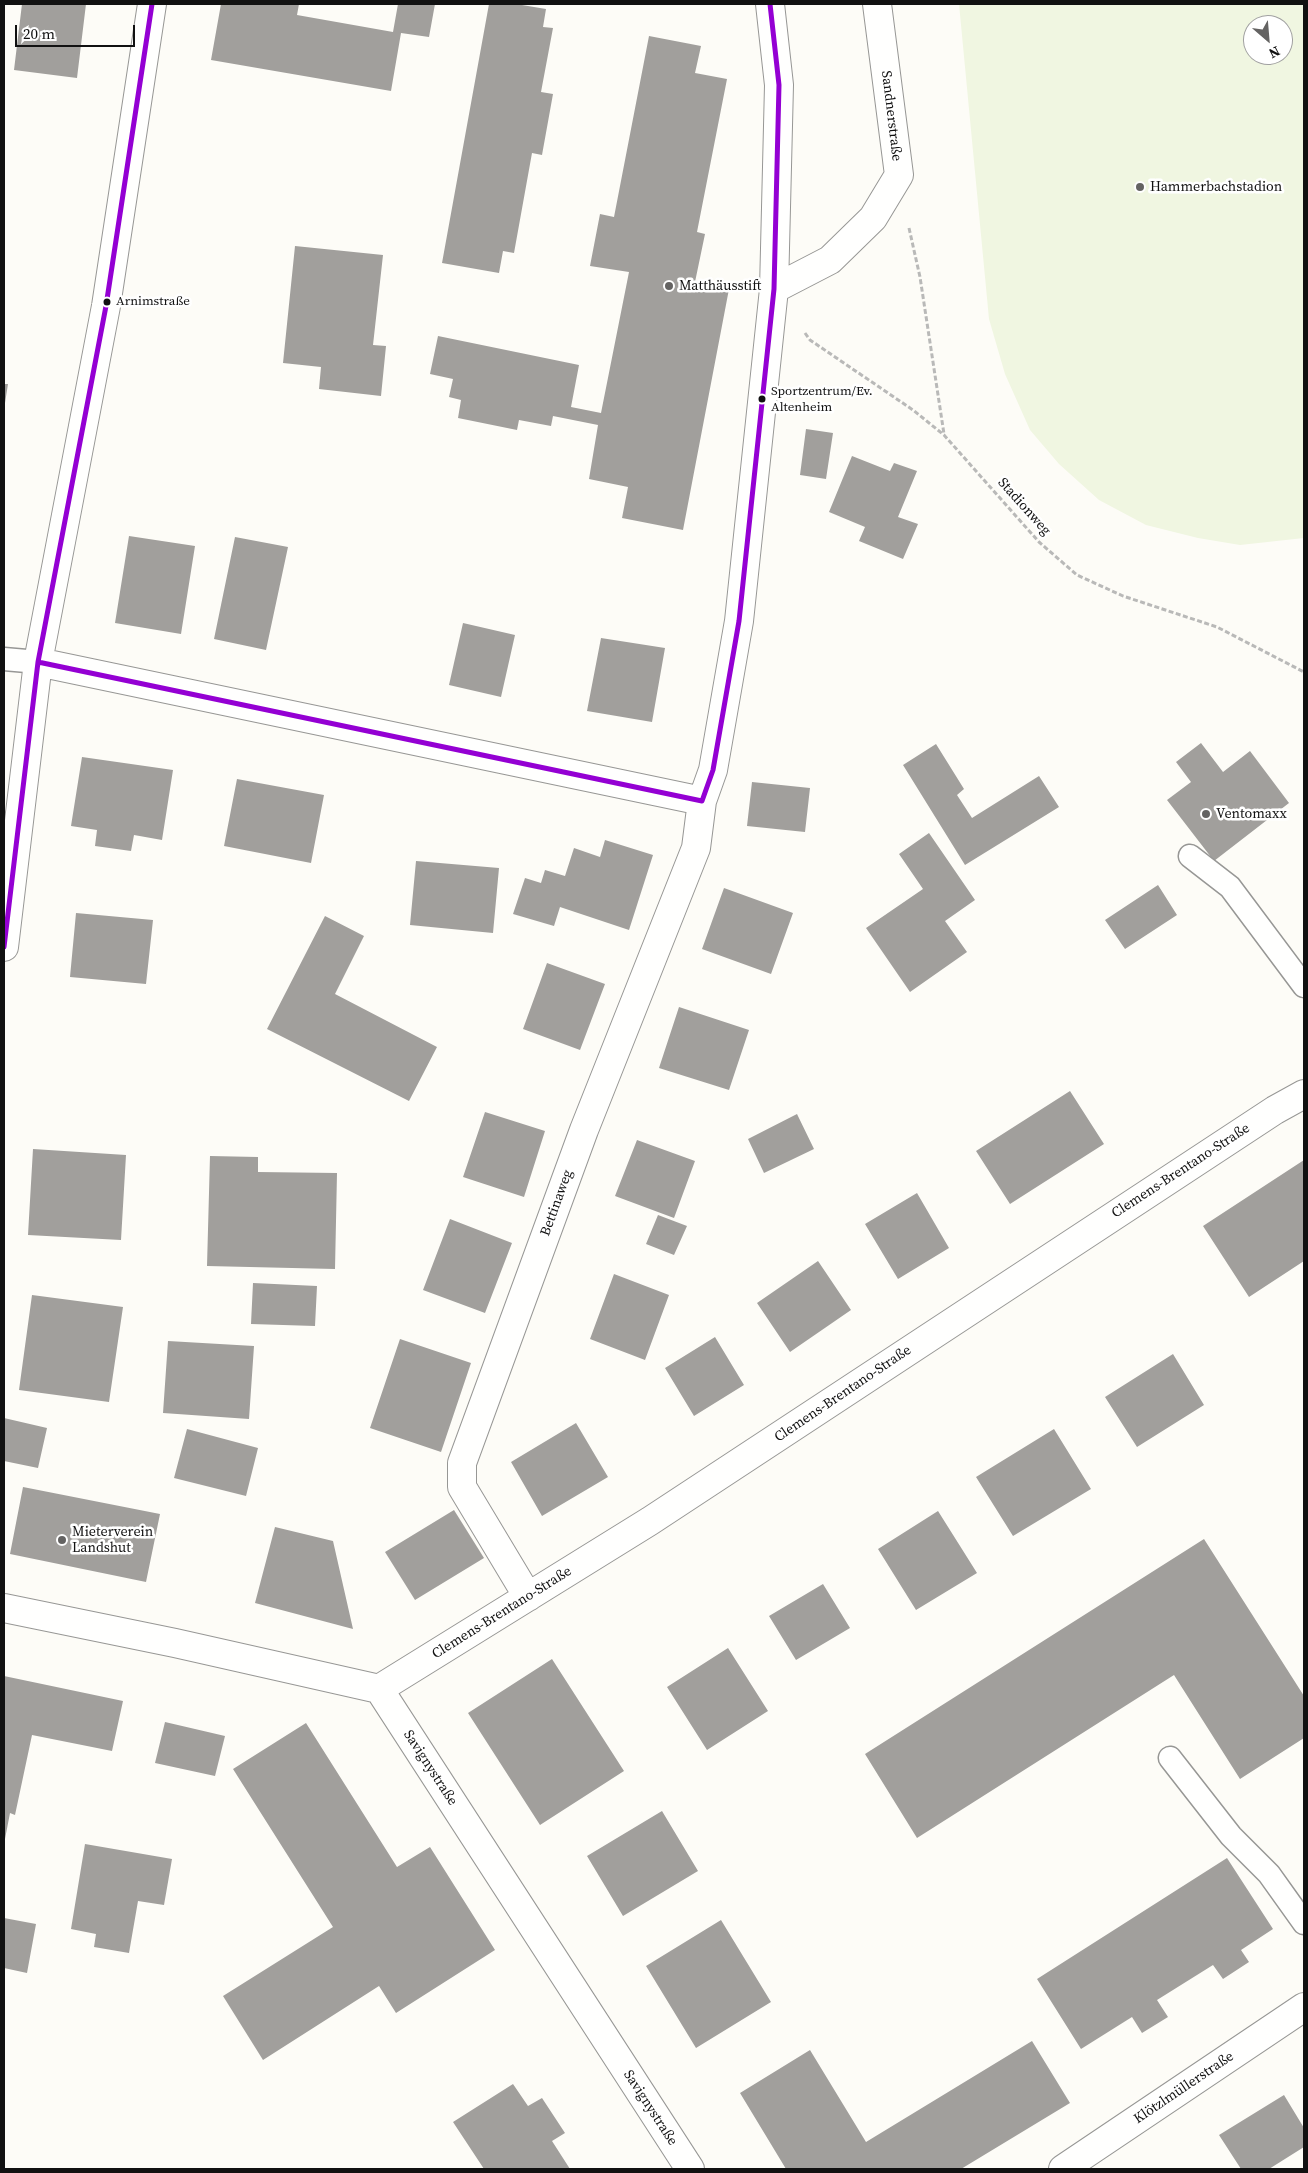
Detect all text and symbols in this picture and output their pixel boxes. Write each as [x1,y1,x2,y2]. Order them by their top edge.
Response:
scale bar [18,15,138,47]
north arrow [1243,15,1293,65]
text: 20 m [23,23,55,44]
text: N [1265,41,1283,64]
street label: Sandnerstraße [877,70,905,162]
place label: Hammerbachstadion [1150,179,1282,195]
marker: Hammerbachstadion [1134,181,1146,193]
place label: Matthäusstift [679,278,761,294]
marker: Matthäusstift [663,280,675,292]
place label: Arnimstraße [116,294,190,310]
marker: Arnimstraße [102,297,112,307]
place label: Sportzentrum/Ev. Altenheim [771,384,873,415]
marker: Sportzentrum/Ev. Altenheim [757,394,767,404]
street label: Stadionweg [994,475,1054,539]
place label: Ventomaxx [1216,806,1287,822]
marker: Ventomaxx [1200,808,1212,820]
street label: Clemens-Brentano-Straße [1109,1120,1253,1222]
street label: Bettinaweg [537,1167,577,1239]
street label: Clemens-Brentano-Straße [772,1342,914,1446]
place label: Mieterverein Landshut [72,1524,153,1556]
marker: Mieterverein Landshut [56,1534,68,1546]
street label: Clemens-Brentano-Straße [429,1563,575,1663]
street label: Savignystraße [399,1727,461,1809]
street label: Klötzlmüllerstraße [1131,2048,1237,2128]
street label: Savignystraße [619,2067,681,2149]

